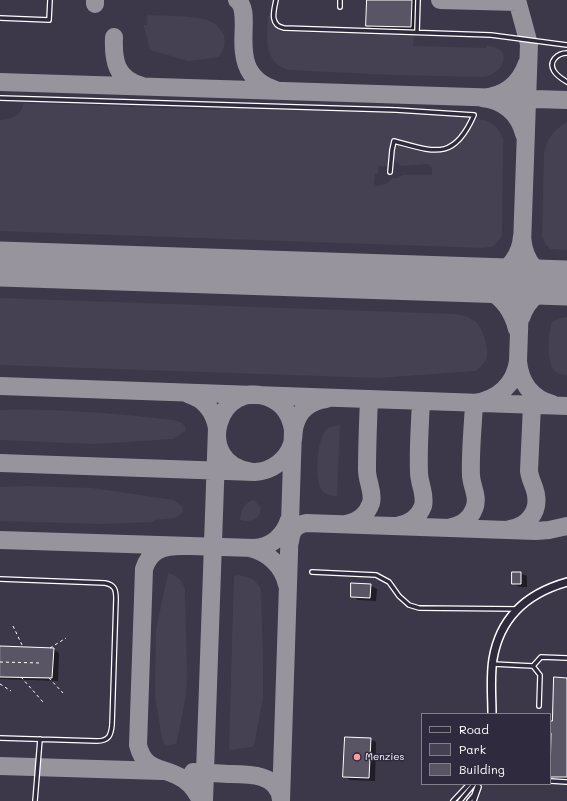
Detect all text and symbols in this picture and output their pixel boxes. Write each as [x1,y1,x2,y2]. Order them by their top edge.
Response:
legend [421,713,551,785]
text: Road [459,721,489,737]
text: Park [459,741,486,757]
place label: Menzies [365,751,404,763]
marker: Menzies [352,752,362,762]
text: Building [459,761,505,777]

